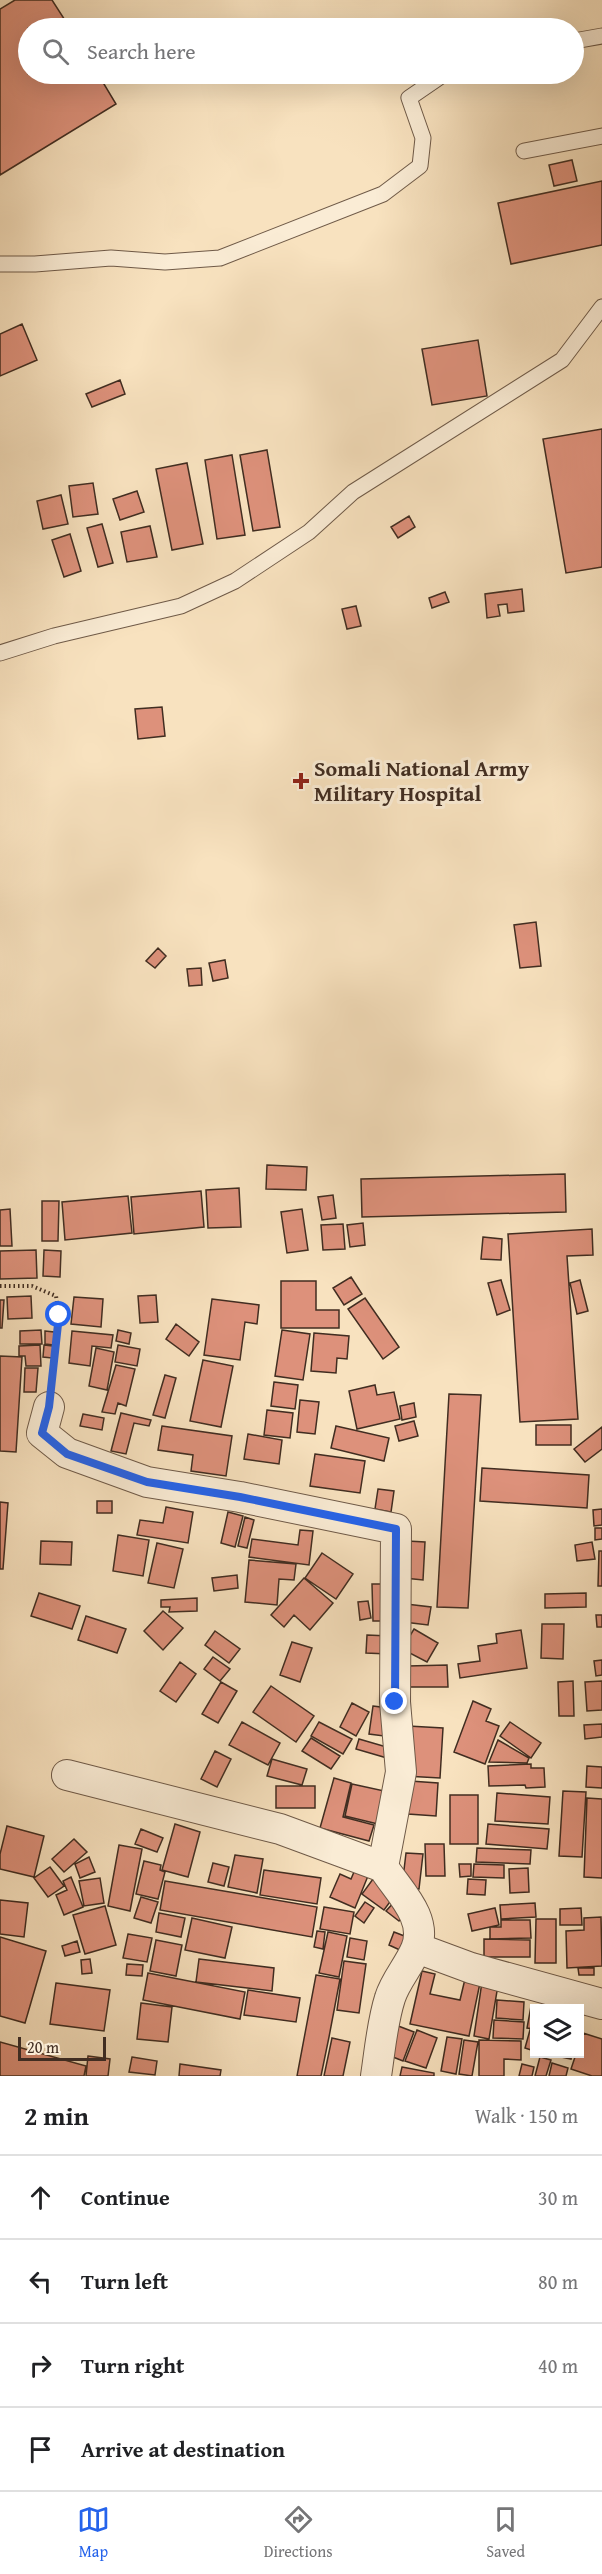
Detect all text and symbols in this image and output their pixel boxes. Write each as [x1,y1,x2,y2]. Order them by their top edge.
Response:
search box [18,18,584,84]
icon: search [39,35,72,68]
text: Search here [87,35,196,67]
place label: Somali National Army Military Hospital [314,752,530,809]
marker: Somali National Army Military Hospital [292,772,310,790]
route start [45,1301,71,1327]
route end [381,1688,407,1714]
map controls [530,2004,584,2058]
button: layers [530,2004,584,2058]
scale bar [18,2034,106,2062]
text: 20 m [27,2035,59,2059]
text: 2 min [24,2096,89,2135]
text: Walk · 150 m [475,2101,578,2130]
icon: ahead [24,2181,57,2214]
text: Continue [81,2181,170,2213]
text: 30 m [538,2183,578,2212]
icon: left [24,2265,57,2298]
text: Turn left [81,2265,168,2297]
text: 80 m [538,2267,578,2296]
icon: right [24,2349,57,2382]
text: Turn right [81,2349,184,2381]
text: 40 m [538,2351,578,2380]
icon: arrive [24,2433,57,2466]
text: Arrive at destination [81,2433,285,2465]
tab: Map [77,2503,110,2563]
tab: Directions [264,2503,333,2563]
tab: Saved [486,2503,525,2563]

